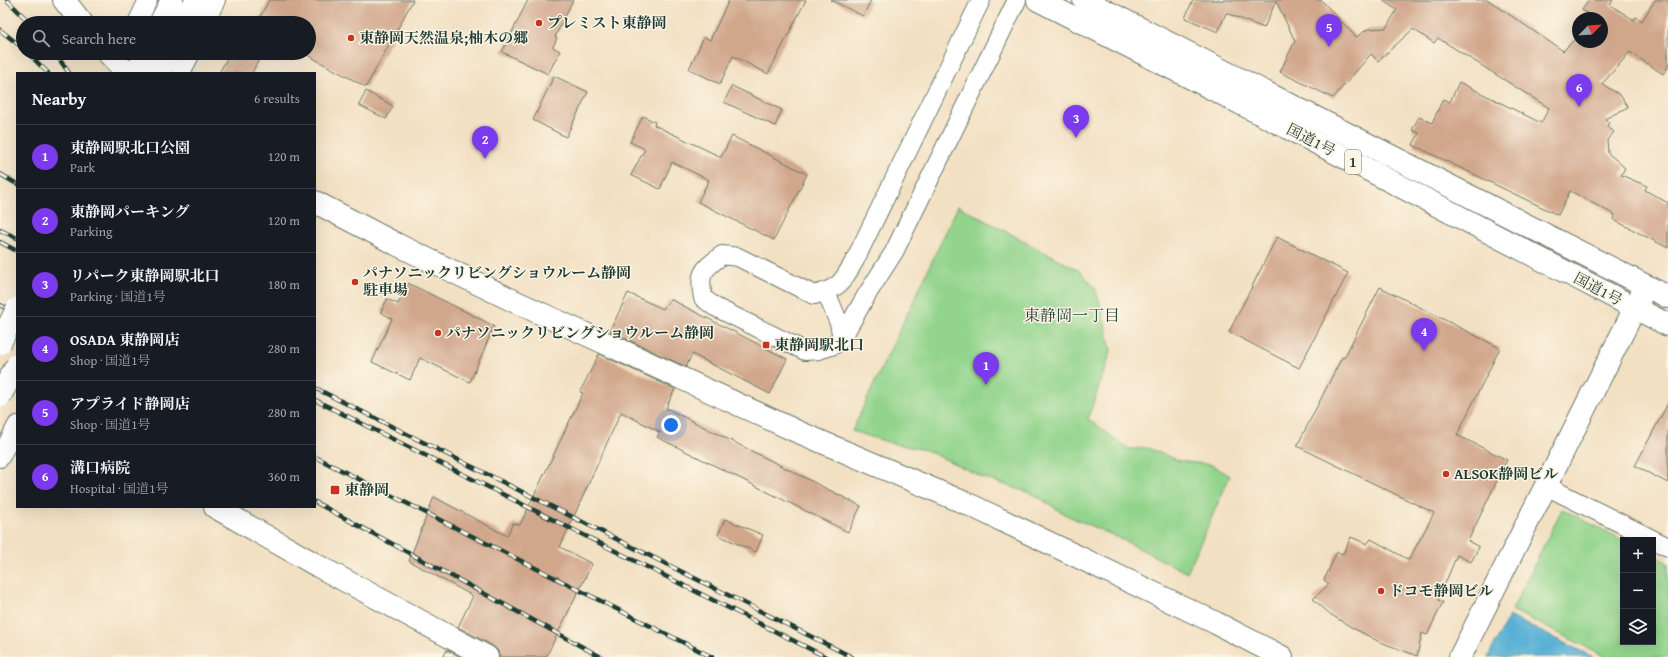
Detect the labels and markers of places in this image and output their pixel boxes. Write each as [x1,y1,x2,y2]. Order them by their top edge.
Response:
place label: プレミスト東静岡 [547,12,666,33]
pin: 5 [1316,14,1342,47]
marker: プレミスト東静岡 [534,18,544,28]
place label: 東静岡天然温泉;柚木の郷 [359,27,528,48]
marker: 東静岡天然温泉;柚木の郷 [346,33,356,43]
pin: 6 [1566,74,1592,107]
pin: 3 [1063,105,1089,138]
pin: 2 [472,126,498,159]
place label: パナソニックリビングショウルーム静岡 駐車場 [363,262,631,300]
marker: パナソニックリビングショウルーム静岡 駐車場 [350,277,360,287]
pin: 4 [1411,318,1437,351]
place label: パナソニックリビングショウルーム静岡 [446,322,714,343]
marker: パナソニックリビングショウルーム静岡 [433,328,443,338]
place label: 東静岡駅北口 [774,334,864,355]
marker: 東静岡駅北口 [761,340,771,350]
pin: 1 [973,352,999,385]
place label: ALSOK静岡ビル [1454,463,1558,484]
marker: ALSOK静岡ビル [1441,469,1451,479]
place label: 東静岡 [344,479,389,500]
marker: 東静岡 [329,484,341,496]
place label: ドコモ静岡ビル [1389,580,1493,601]
marker: ドコモ静岡ビル [1376,586,1386,596]

